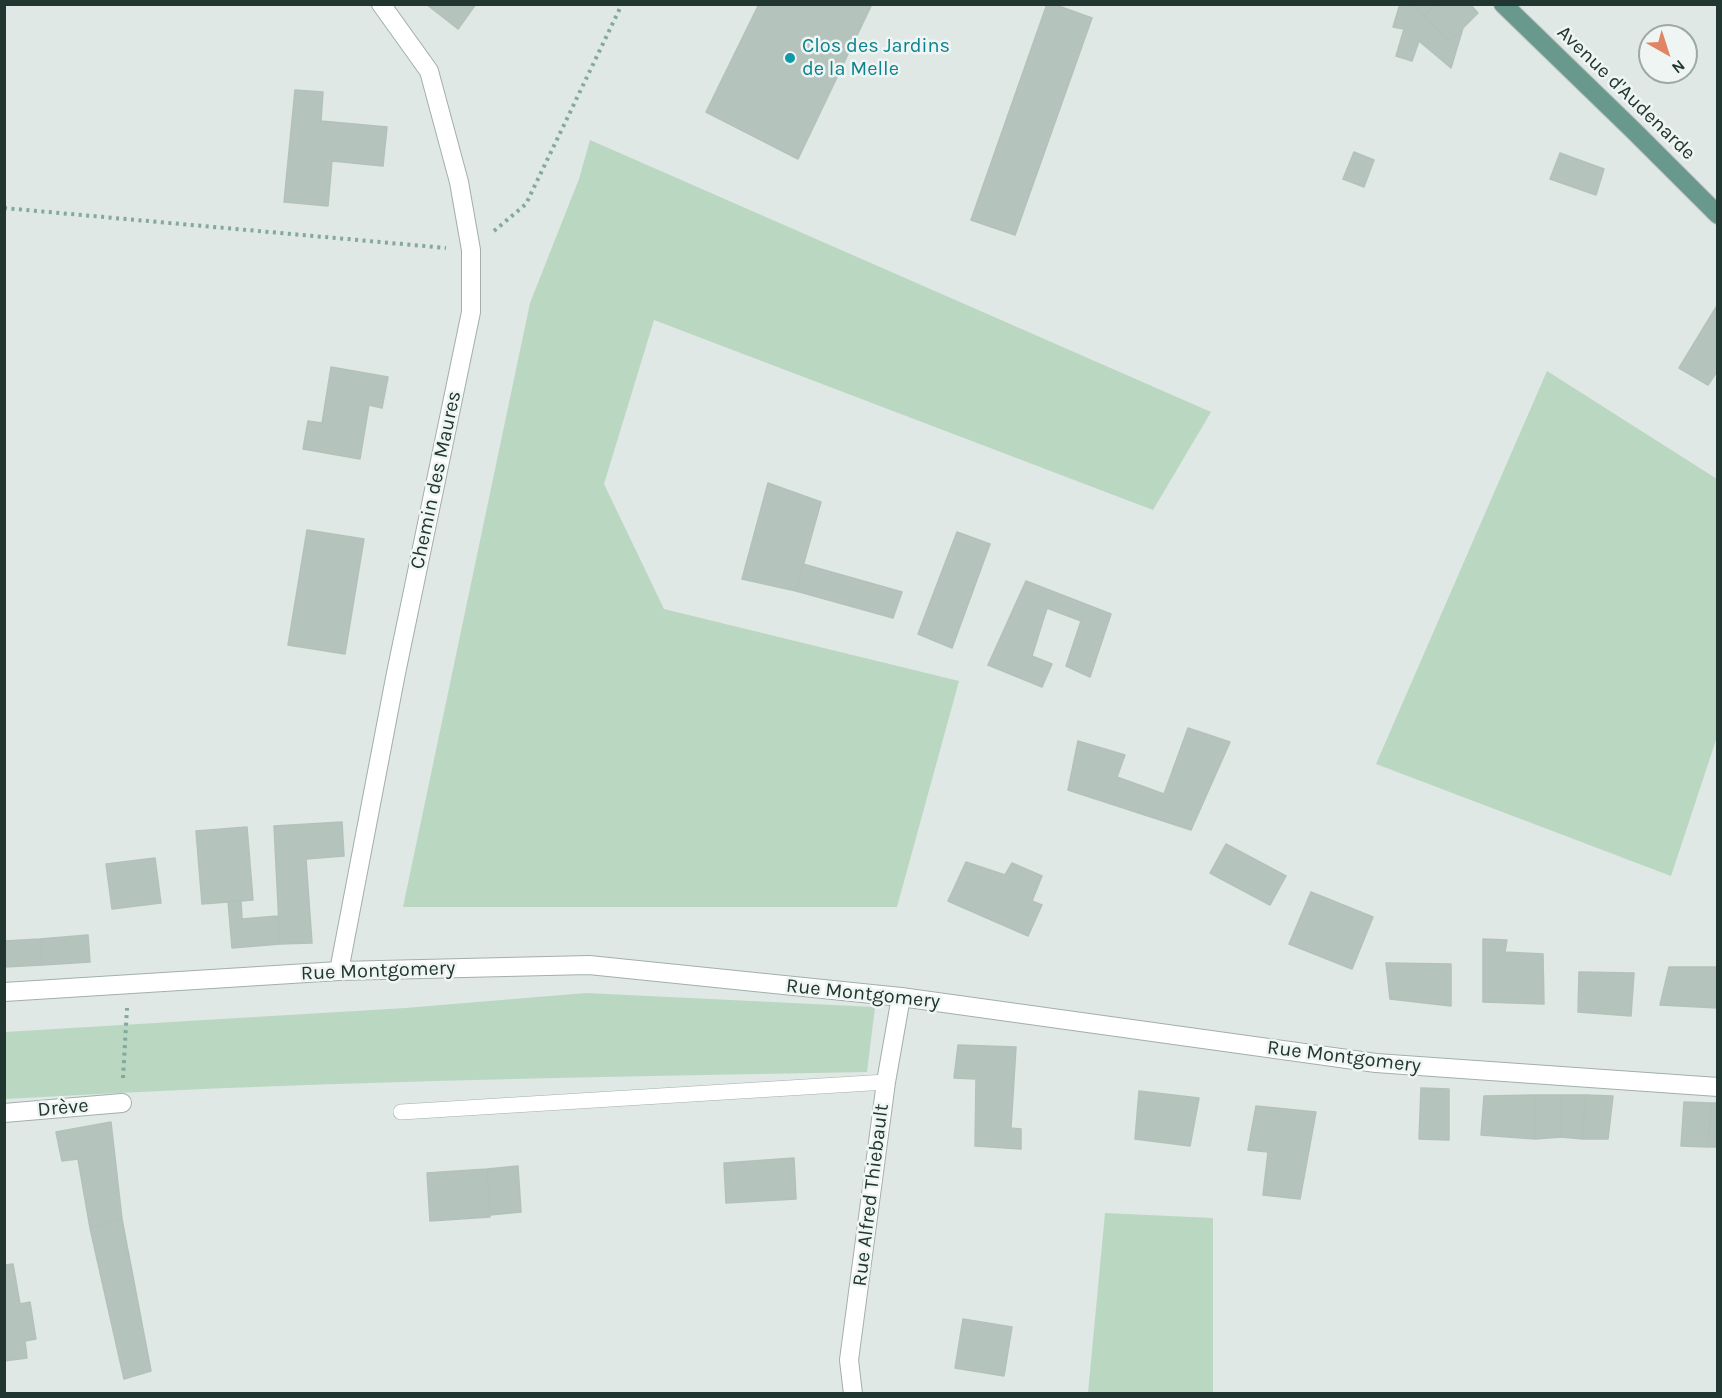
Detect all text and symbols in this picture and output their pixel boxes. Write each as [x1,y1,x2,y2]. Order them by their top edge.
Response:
street label: Avenue d'Audenarde [1552,21,1700,165]
north arrow [1638,24,1698,84]
place label: Clos des Jardins de la Melle [802,34,950,81]
marker: Clos des Jardins de la Melle [783,51,797,65]
text: N [1668,56,1689,78]
street label: Chemin des Maures [405,389,467,571]
street label: Rue Montgomery [300,956,456,986]
street label: Rue Montgomery [785,974,941,1014]
street label: Rue Montgomery [1266,1036,1422,1078]
street label: Drève [37,1094,89,1122]
street label: Rue Alfred Thiebault [848,1102,894,1288]

